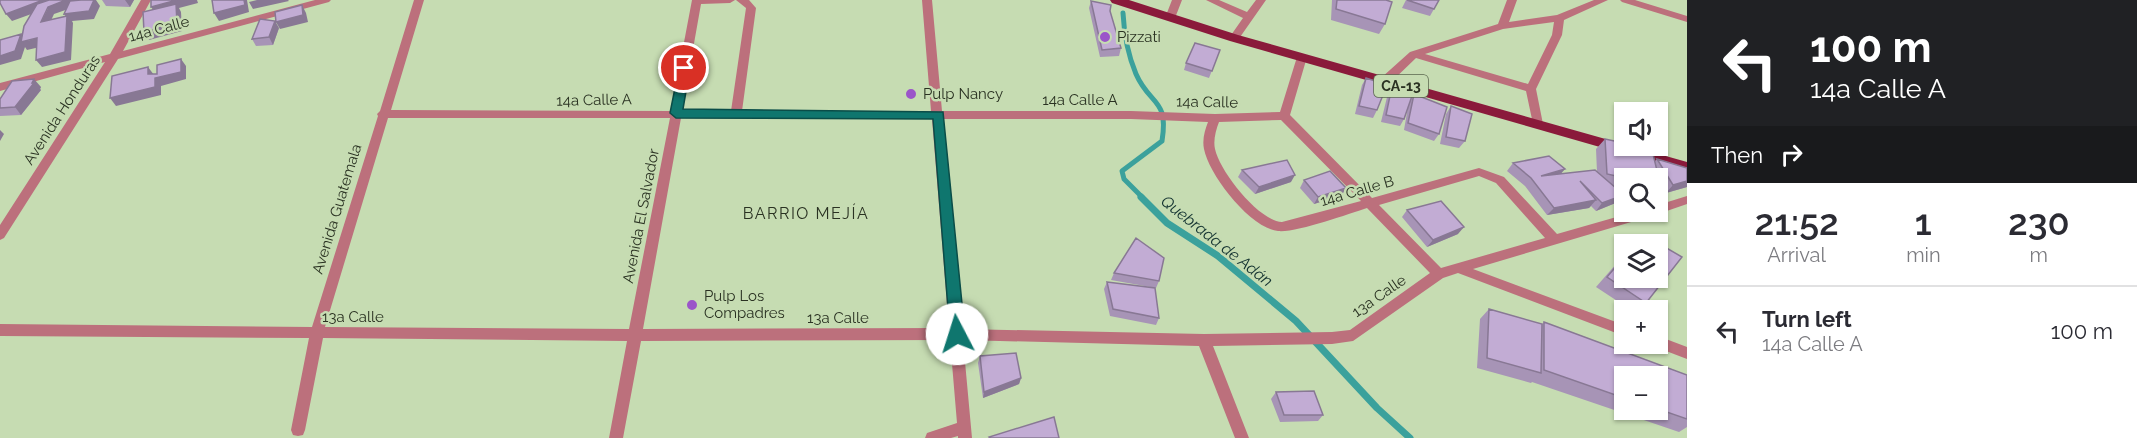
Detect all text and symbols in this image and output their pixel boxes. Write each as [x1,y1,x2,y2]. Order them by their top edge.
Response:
street label: 14a Calle [127,12,191,46]
text: 100 m [1810,23,1932,72]
icon: left [1711,24,1789,102]
place label: Pizzati [1117,28,1161,46]
marker: Pizzati [1098,30,1112,44]
pin [658,42,709,93]
icon: arrive [667,51,700,84]
street label: Avenida Honduras [20,52,104,168]
text: 14a Calle A [1810,73,1946,104]
road number: CA-13 [1374,75,1428,97]
place label: Pulp Nancy [923,85,1003,103]
marker: Pulp Nancy [904,87,918,101]
street label: 14a Calle A [556,90,632,110]
street label: 14a Calle A [1042,91,1118,109]
street label: 14a Calle [1176,92,1238,112]
map controls [1614,102,1668,420]
button: sound [1614,102,1668,156]
icon: right [1775,138,1808,171]
street label: Avenida Guatemala [309,142,365,276]
text: Then [1711,142,1763,168]
street label: Avenida El Salvador [619,146,663,285]
button: search [1614,168,1668,222]
street label: 14a Calle B [1318,172,1396,210]
water label: Quebrada de Adán [1157,191,1277,291]
text: 21:52 [1754,201,1839,243]
text: 1 [1915,201,1932,243]
text: 230 [2008,201,2070,243]
district label: BARRIO MEJÍA [743,203,869,223]
button: layers [1614,234,1668,288]
text: Arrival [1767,243,1826,267]
text: min [1906,243,1941,267]
text: m [2030,243,2048,267]
street label: 13a Calle [1348,271,1410,321]
place label: Pulp Los Compadres [704,287,785,322]
marker: Pulp Los Compadres [685,298,699,312]
button: + [1614,300,1668,354]
position arrow [925,302,989,366]
text: Turn left [1762,306,1852,332]
street label: 13a Calle [322,308,384,326]
street label: 13a Calle [807,309,869,327]
icon: left [1711,315,1744,348]
text: 100 m [2051,318,2113,344]
text: 14a Calle A [1762,332,1863,356]
button: − [1614,366,1668,420]

